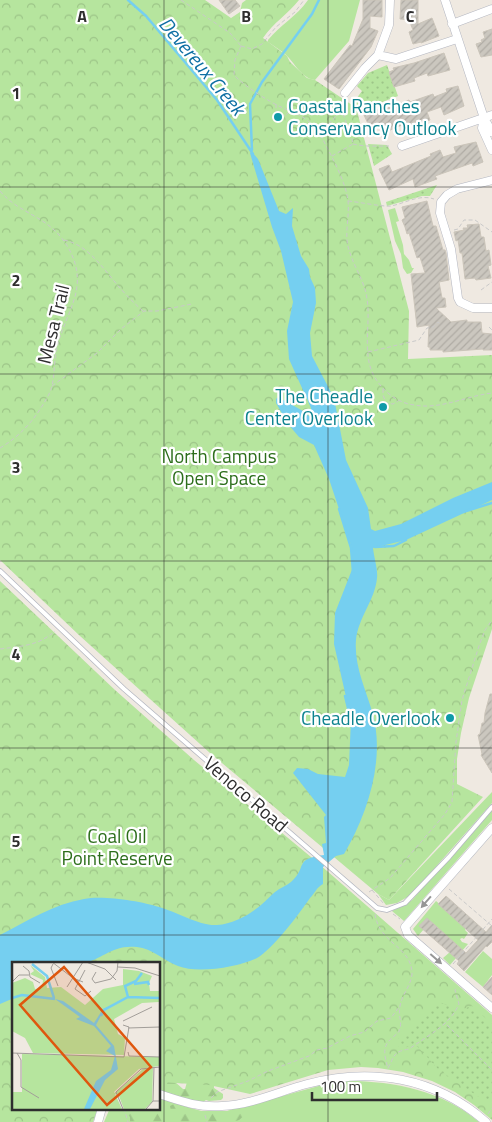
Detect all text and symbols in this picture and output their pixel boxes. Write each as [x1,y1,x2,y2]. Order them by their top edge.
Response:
text: A [77,4,87,28]
text: B [241,4,251,28]
text: C [406,4,415,28]
water label: Devereux Creek [152,9,254,124]
text: 1 [12,81,20,105]
place label: Coastal Ranches Conservancy Outlook [288,91,457,142]
marker: Coastal Ranches Conservancy Outlook [272,111,284,123]
text: 2 [12,268,20,292]
street label: Mesa Trail [29,281,76,367]
place label: The Cheadle Center Overlook [245,381,373,432]
marker: The Cheadle Center Overlook [377,401,389,413]
park label: North Campus Open Space [161,441,277,492]
text: 3 [12,455,20,479]
text: 4 [12,642,21,666]
place label: Cheadle Overlook [301,703,440,732]
marker: Cheadle Overlook [444,712,456,724]
street label: Venoco Road [198,749,295,839]
park label: Coal Oil Point Reserve [61,821,173,872]
text: 5 [12,829,21,853]
one-way arrow [420,896,431,909]
one-way arrow [429,953,441,965]
inset map [12,962,160,1110]
scale bar [312,1070,437,1102]
text: 100 m [320,1075,361,1098]

